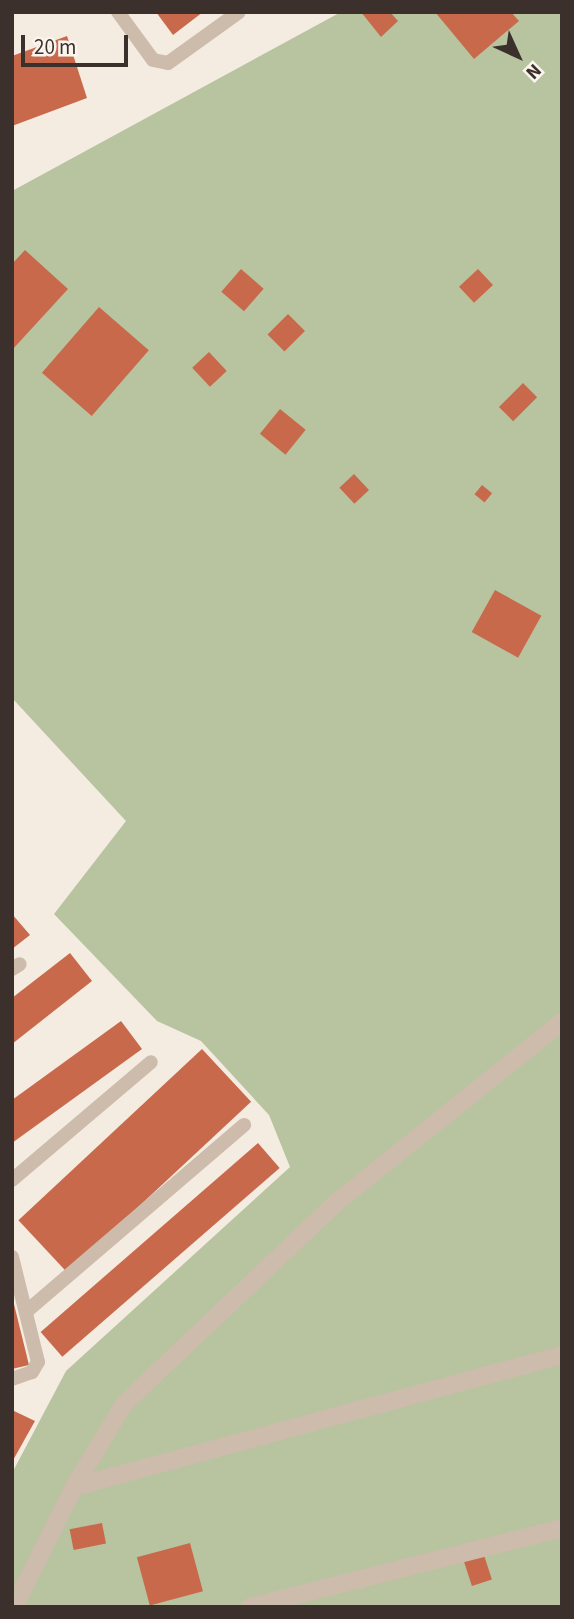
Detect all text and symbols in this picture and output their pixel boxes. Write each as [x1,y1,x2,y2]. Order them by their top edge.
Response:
scale bar [24,21,131,65]
north arrow [483,21,553,91]
text: 20 m [34,32,76,62]
text: N [519,57,547,85]

